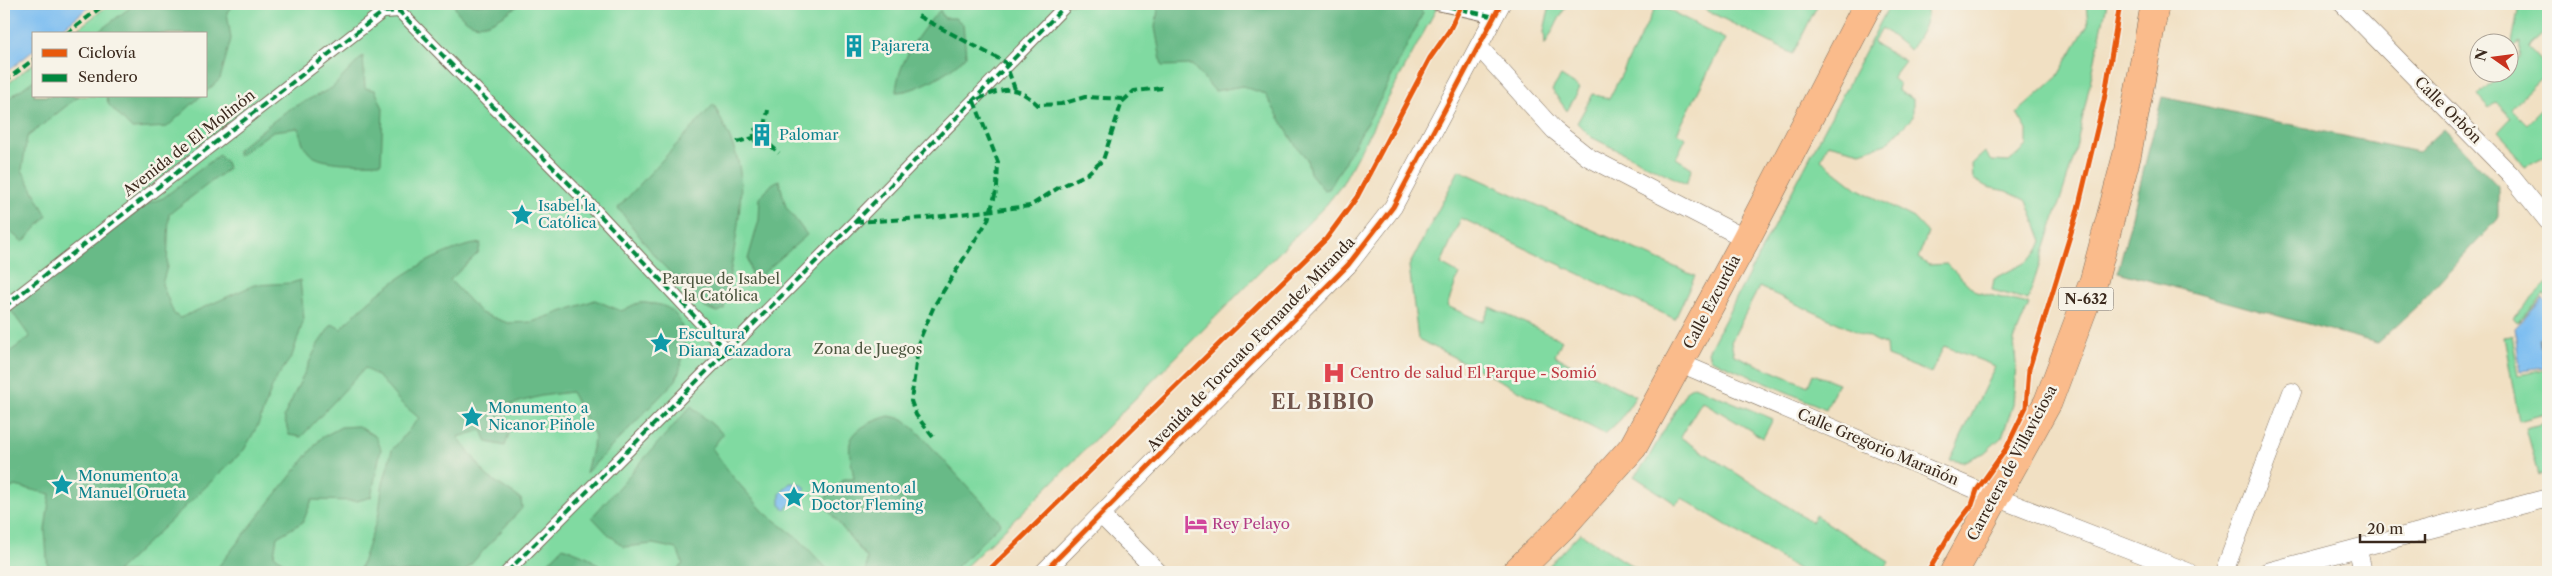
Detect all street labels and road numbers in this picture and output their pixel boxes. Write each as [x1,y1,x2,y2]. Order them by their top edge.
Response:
street label: Calle Orbón [2411,72,2486,148]
street label: Avenida de El Molinón [118,85,259,201]
street label: Avenida de Torcuato Fernandez Miranda [1142,232,1359,456]
street label: Calle Ezcurdia [1679,251,1744,352]
road number: N-632 [2058,288,2114,310]
street label: Carretera de Villaviciosa [1962,382,2061,544]
street label: Calle Gregorio Marañón [1795,404,1962,489]

